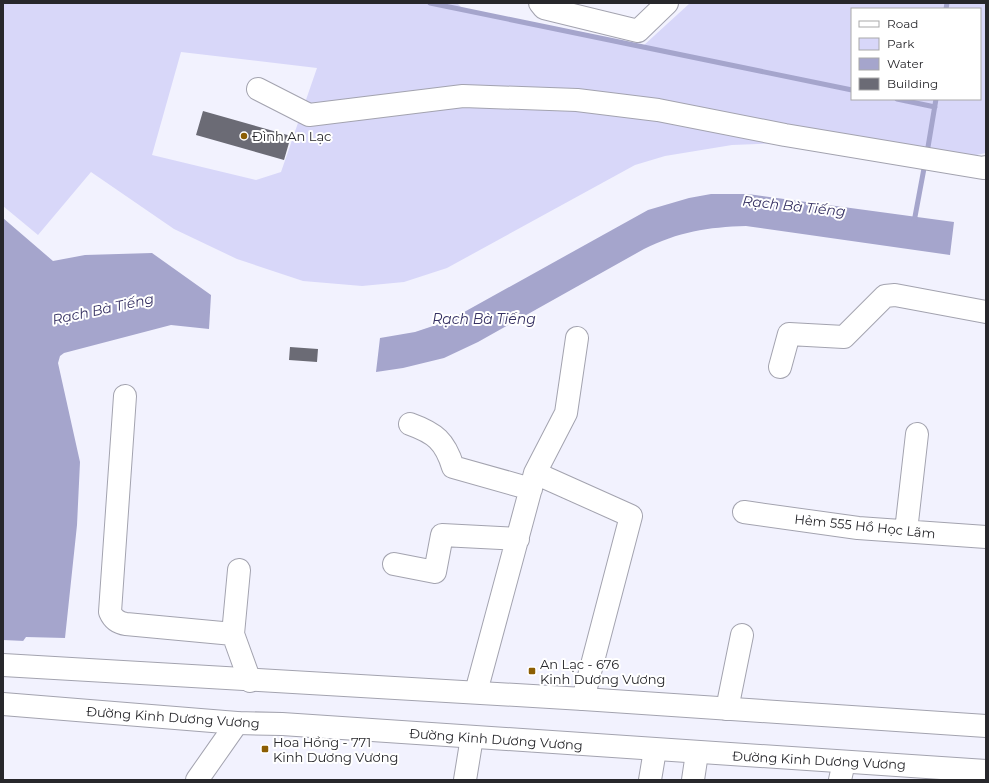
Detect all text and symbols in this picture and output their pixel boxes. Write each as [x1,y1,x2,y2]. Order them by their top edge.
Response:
legend [851,8,981,100]
text: Road [887,16,918,31]
text: Park [887,36,915,51]
text: Water [887,56,924,71]
text: Building [887,76,938,91]
place label: Đình An Lạc [252,128,331,144]
marker: Đình An Lạc [239,131,249,141]
water label: Rạch Bà Tiếng [742,192,846,220]
water label: Rạch Bà Tiếng [50,289,156,329]
water label: Rạch Bà Tiếng [432,310,536,328]
street label: Hẻm 555 Hồ Học Lãm [794,511,936,541]
place label: An Lạc - 676 Kinh Dương Vương [540,656,665,687]
marker: An Lạc - 676 Kinh Dương Vương [527,666,537,676]
street label: Đường Kinh Dương Vương [86,703,260,731]
street label: Đường Kinh Dương Vương [409,725,583,753]
place label: Hoa Hồng - 771 Kinh Dương Vương [273,734,398,765]
marker: Hoa Hồng - 771 Kinh Dương Vương [260,744,270,754]
street label: Đường Kinh Dương Vương [732,747,906,773]

